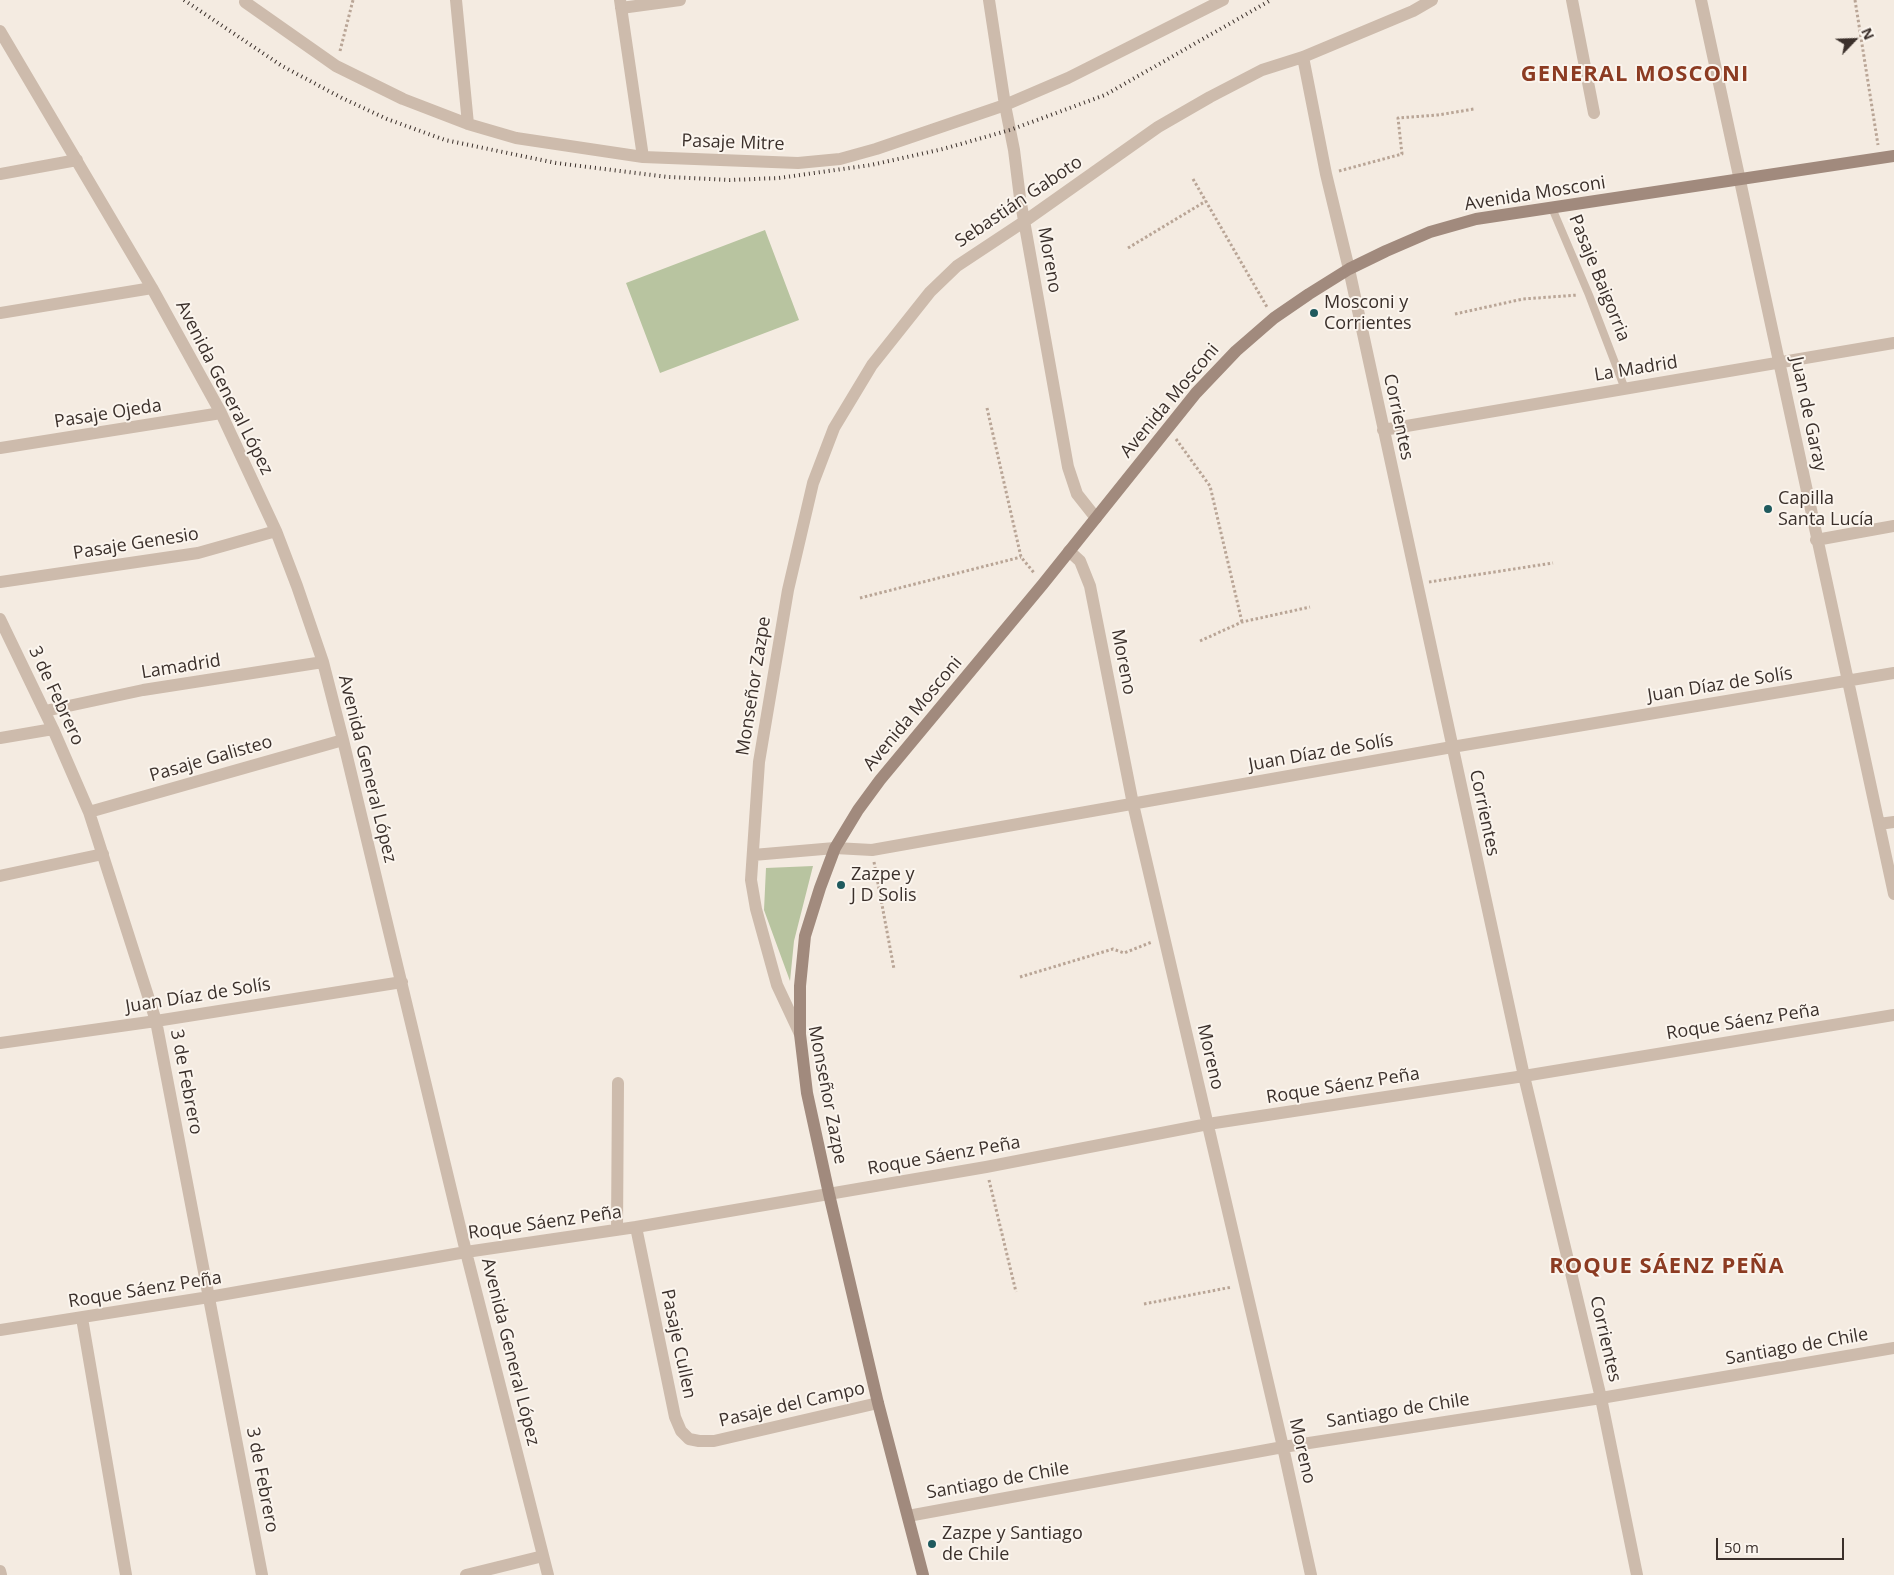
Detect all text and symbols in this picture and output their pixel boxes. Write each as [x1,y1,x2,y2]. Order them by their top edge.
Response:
north arrow [1829,15,1879,65]
text: N [1857,25,1879,43]
district label: GENERAL MOSCONI [1519,62,1751,88]
street label: Pasaje Mitre [681,130,785,156]
street label: Sebastián Gaboto [951,152,1087,252]
street label: Avenida Mosconi [1463,172,1607,216]
street label: Pasaje Baigorria [1564,211,1634,345]
street label: Moreno [1033,225,1065,295]
place label: Mosconi y Corrientes [1324,292,1412,334]
street label: Avenida General López [171,297,277,479]
marker: Mosconi y Corrientes [1308,307,1320,319]
street label: Avenida Mosconi [1116,340,1224,462]
street label: La Madrid [1593,352,1679,386]
street label: Juan de Garay [1785,355,1831,473]
street label: Corrientes [1378,372,1418,462]
street label: Pasaje Ojeda [53,395,163,433]
place label: Capilla Santa Lucía [1778,488,1874,530]
marker: Capilla Santa Lucía [1762,503,1774,515]
street label: Pasaje Genesio [72,523,200,565]
street label: Monseñor Zazpe [732,615,776,757]
street label: Moreno [1106,627,1140,697]
street label: 3 de Febrero [24,643,88,749]
street label: Lamadrid [140,650,222,684]
street label: Avenida Mosconi [859,653,967,775]
street label: Juan Díaz de Solís [1646,663,1794,707]
street label: Avenida General López [333,673,401,865]
street label: Juan Díaz de Solís [1247,730,1395,776]
street label: Pasaje Galisteo [147,731,275,787]
street label: Corrientes [1464,768,1504,858]
place label: Zazpe y J D Solis [851,864,917,906]
marker: Zazpe y J D Solis [835,879,847,891]
street label: Juan Díaz de Solís [124,974,272,1018]
street label: Roque Sáenz Peña [1665,999,1821,1045]
street label: Moreno [1192,1022,1228,1092]
street label: Monseñor Zazpe [803,1024,851,1166]
street label: 3 de Febrero [165,1028,207,1136]
street label: Roque Sáenz Peña [1265,1063,1421,1109]
street label: Roque Sáenz Peña [866,1132,1022,1180]
street label: Roque Sáenz Peña [467,1202,623,1244]
district label: ROQUE SÁENZ PEÑA [1547,1254,1787,1280]
street label: Avenida General López [476,1256,544,1448]
street label: Roque Sáenz Peña [67,1267,223,1313]
street label: Pasaje Cullen [656,1287,700,1401]
street label: Corrientes [1585,1294,1625,1384]
street label: Santiago de Chile [1724,1324,1870,1370]
street label: Pasaje del Campo [717,1378,867,1432]
street label: Santiago de Chile [1325,1389,1471,1433]
street label: Moreno [1284,1416,1320,1486]
street label: 3 de Febrero [241,1426,283,1534]
street label: Santiago de Chile [925,1458,1071,1504]
place label: Zazpe y Santiago de Chile [942,1523,1083,1566]
scale bar [1719,1528,1846,1560]
text: 50 m [1724,1537,1759,1557]
marker: Zazpe y Santiago de Chile [926,1538,938,1550]

